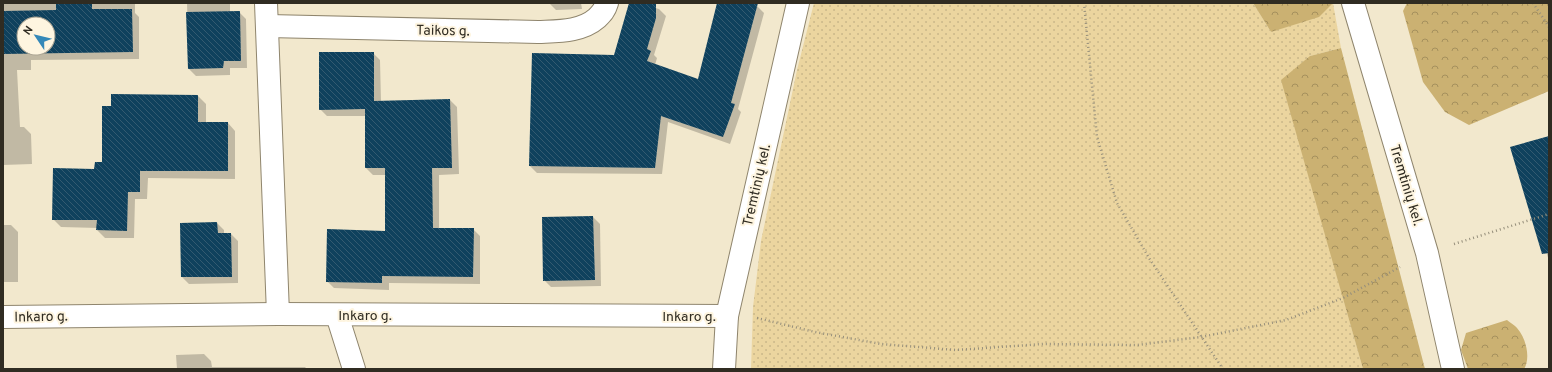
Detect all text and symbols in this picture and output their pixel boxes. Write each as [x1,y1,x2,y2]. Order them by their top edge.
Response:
north arrow [16,16,56,56]
street label: Taikos g. [416,23,470,40]
text: N [21,24,37,38]
street label: Tremtinių kel. [740,143,775,228]
street label: Tremtinių kel. [1385,143,1426,228]
street label: Inkaro g. [338,308,392,325]
street label: Inkaro g. [14,309,68,326]
street label: Inkaro g. [662,309,716,326]

